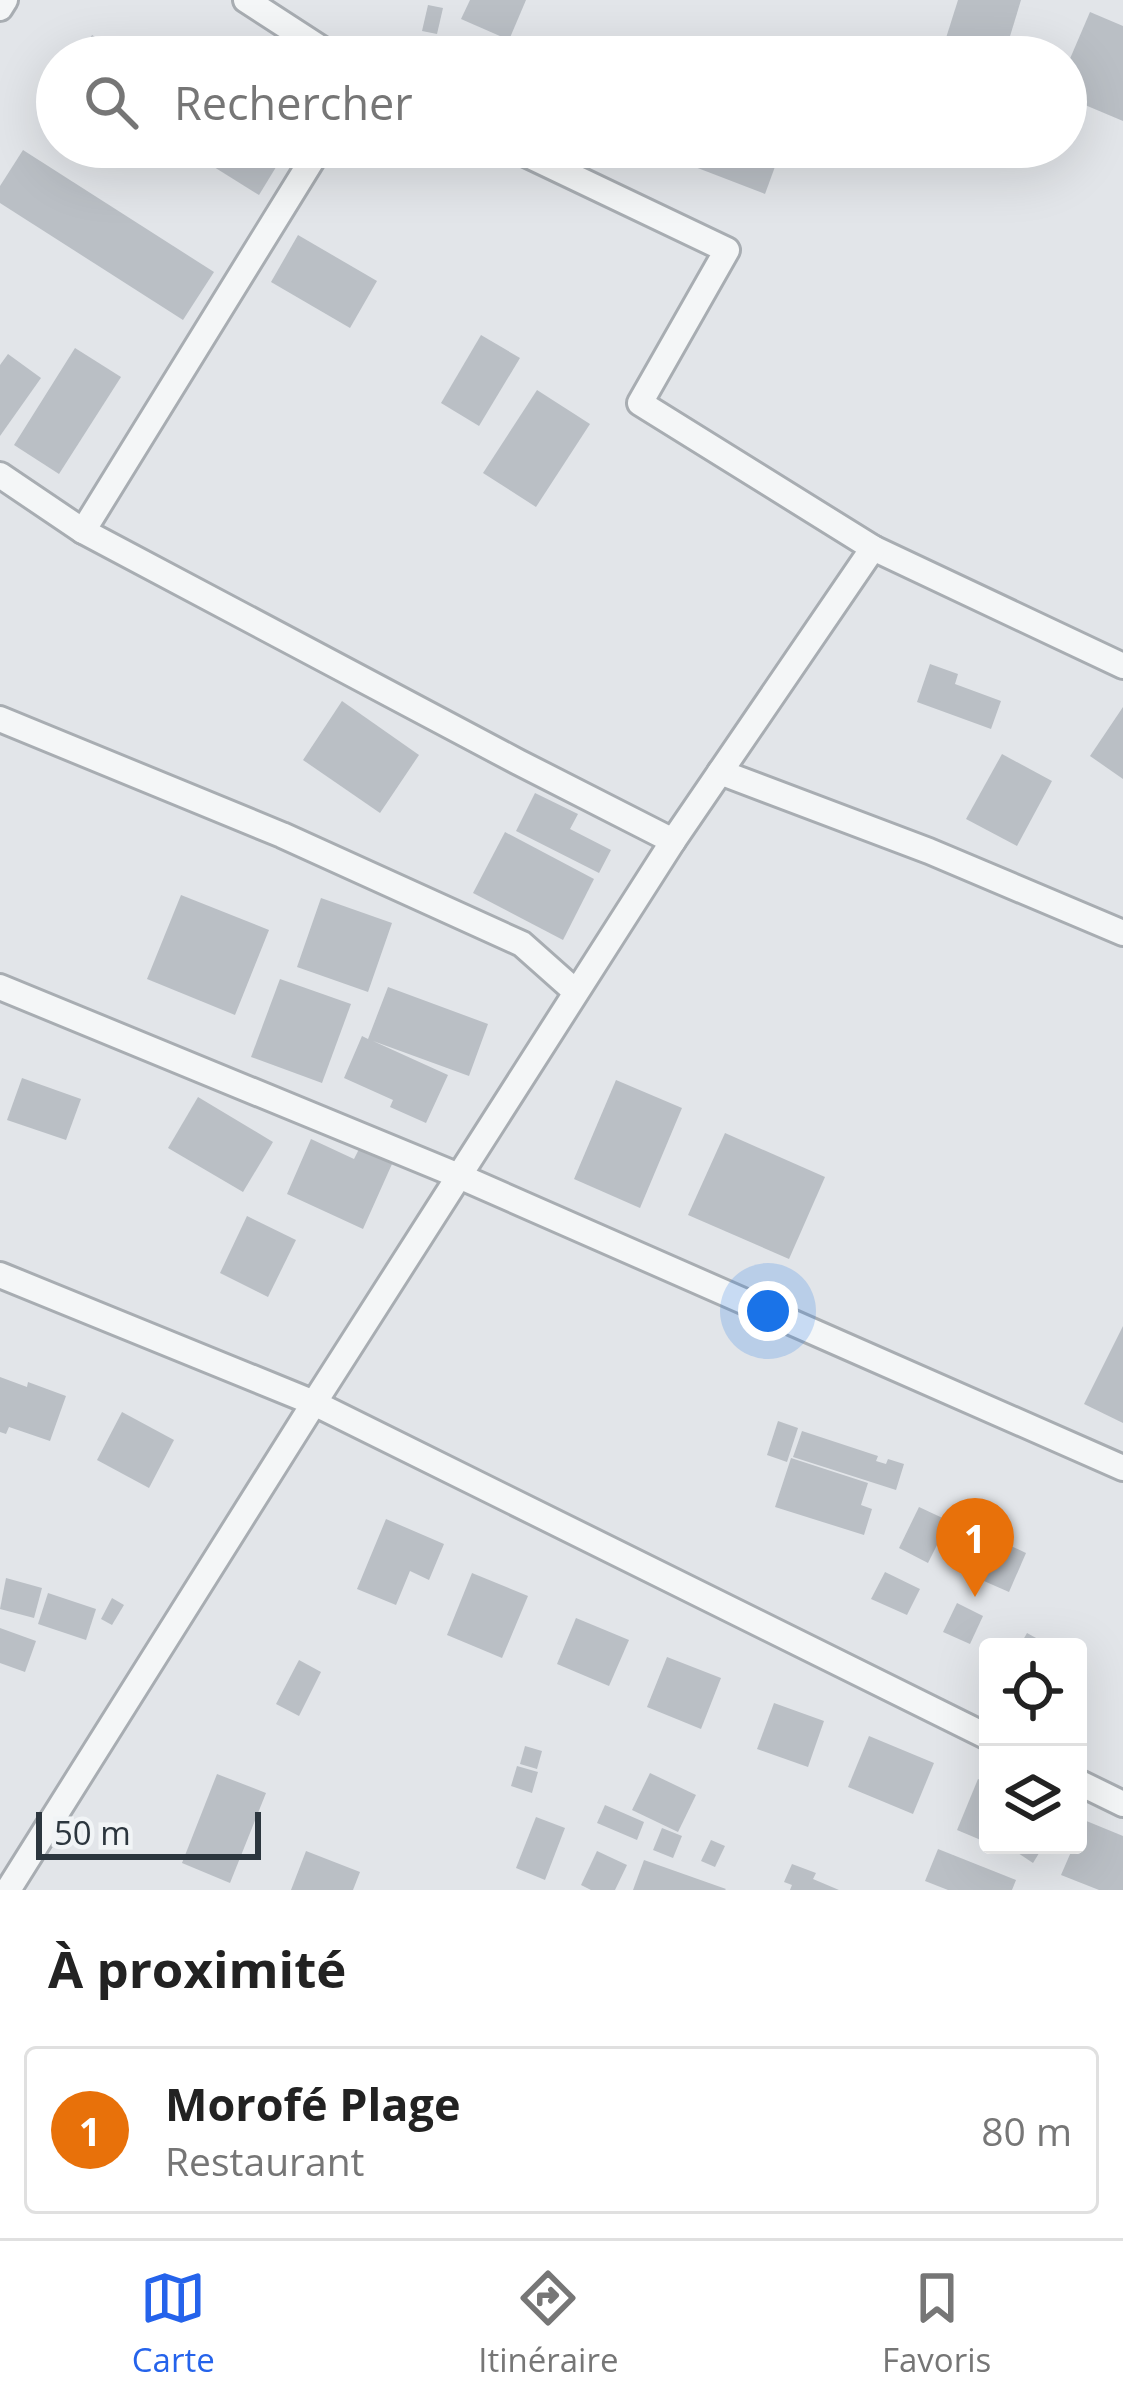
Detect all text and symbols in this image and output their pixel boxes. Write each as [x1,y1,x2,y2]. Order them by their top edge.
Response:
search box [36,36,1087,168]
icon: search [78,69,144,135]
text: Rechercher [174,72,413,133]
your location [738,1281,798,1341]
pin: 1 [936,1498,1014,1597]
map controls [979,1638,1087,1854]
button: locate [979,1638,1087,1746]
button: layers [979,1746,1087,1854]
scale bar [36,1806,261,1859]
text: 50 m [54,1810,131,1855]
text: À proximité [48,1933,346,2003]
text: Morofé Plage [165,2073,460,2134]
text: 1 [79,2104,101,2157]
text: 80 m [981,2104,1072,2157]
text: Restaurant [165,2134,364,2187]
tab: Carte [132,2265,215,2382]
tab: Itinéraire [478,2265,618,2382]
tab: Favoris [882,2265,991,2382]

